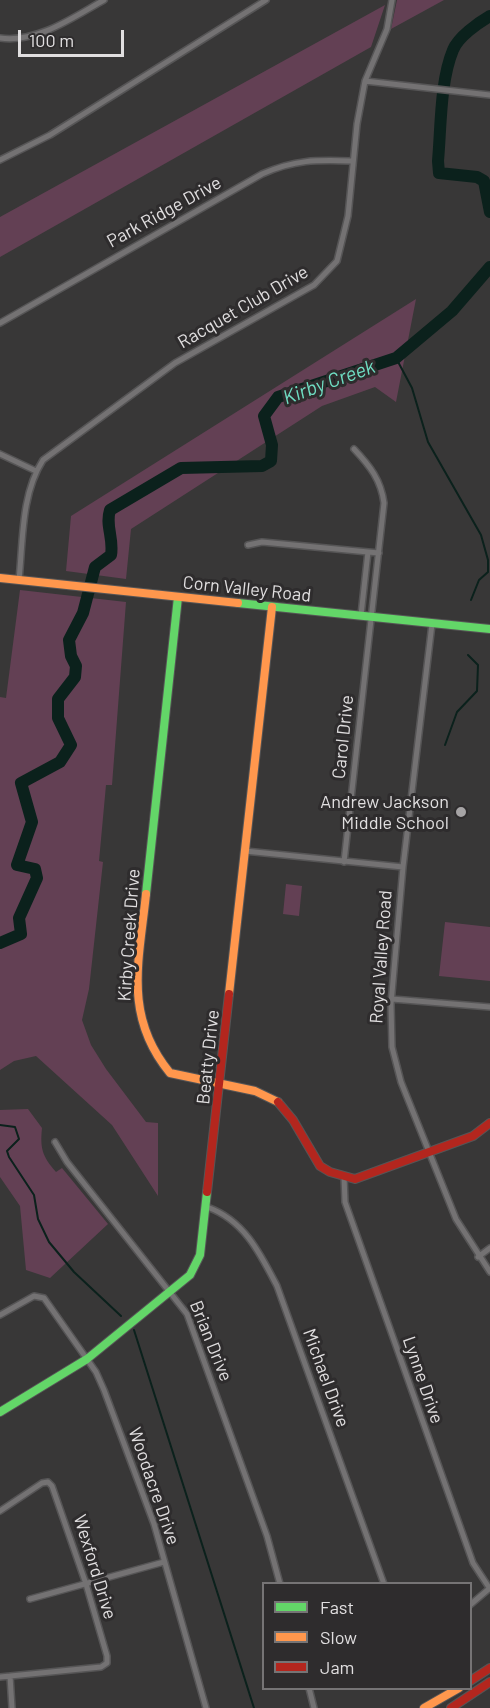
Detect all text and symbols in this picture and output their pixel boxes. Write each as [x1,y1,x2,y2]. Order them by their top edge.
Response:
scale bar [21,18,128,56]
text: 100 m [29,29,74,51]
street label: Park Ridge Drive [103,172,225,252]
street label: Racquet Club Drive [174,261,312,353]
water label: Kirby Creek [280,354,378,410]
street label: Corn Valley Road [182,572,312,606]
street label: Carol Drive [328,694,358,780]
place label: Andrew Jackson Middle School [320,791,449,834]
marker: Andrew Jackson Middle School [454,805,468,819]
street label: Kirby Creek Drive [114,868,144,1002]
street label: Royal Valley Road [366,890,396,1024]
street label: Beatty Drive [192,1009,224,1105]
street label: Brian Drive [185,1298,237,1384]
street label: Michael Drive [298,1326,354,1430]
street label: Lynne Drive [398,1334,448,1426]
street label: Woodacre Drive [124,1424,184,1548]
street label: Wexford Drive [69,1512,121,1622]
legend [262,1582,472,1690]
text: Fast [320,1596,354,1618]
text: Slow [320,1626,357,1648]
text: Jam [320,1656,354,1678]

